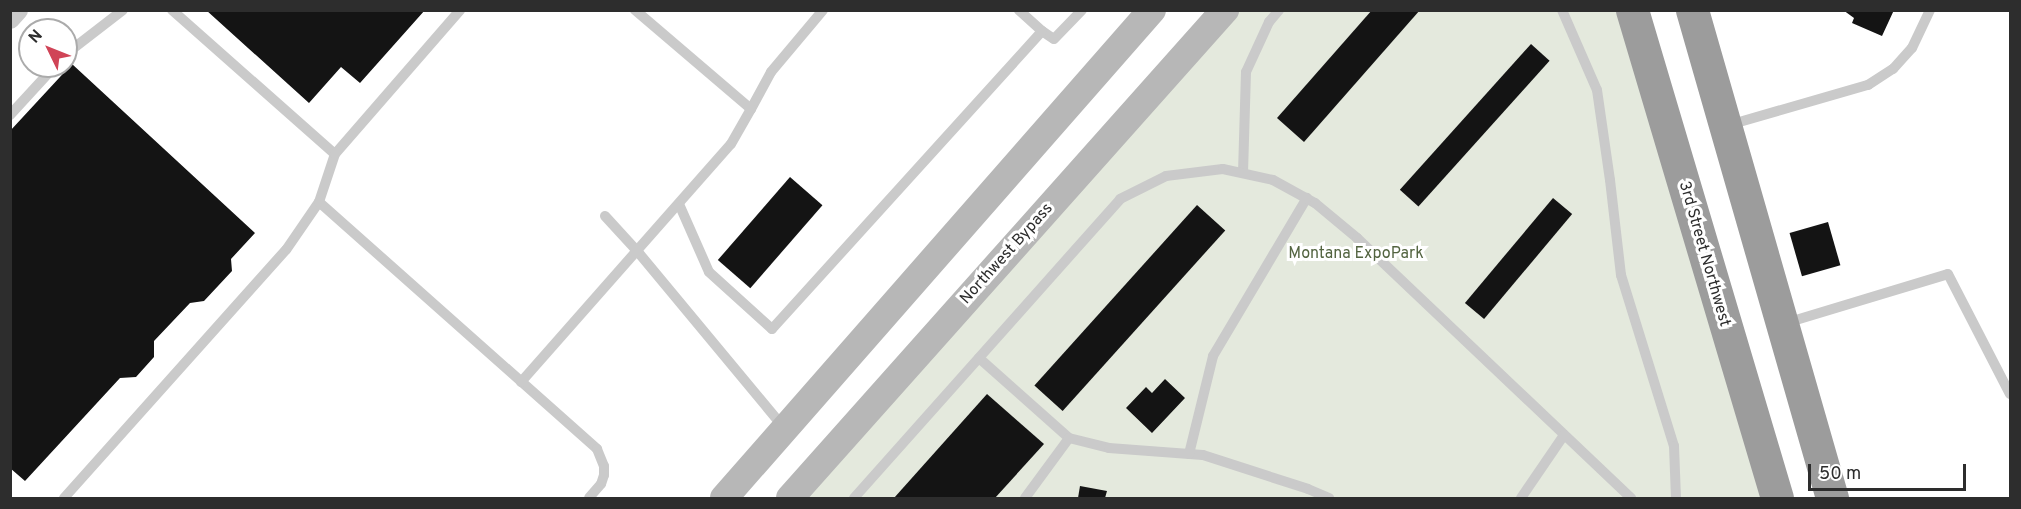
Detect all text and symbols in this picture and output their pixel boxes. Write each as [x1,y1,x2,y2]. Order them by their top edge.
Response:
north arrow [18,18,78,78]
text: N [25,26,48,48]
street label: 3rd Street Northwest [1674,179,1734,329]
street label: Northwest Bypass [957,199,1057,309]
park label: Montana ExpoPark [1288,244,1424,264]
scale bar [1811,452,1968,490]
text: 50 m [1819,463,1861,486]

